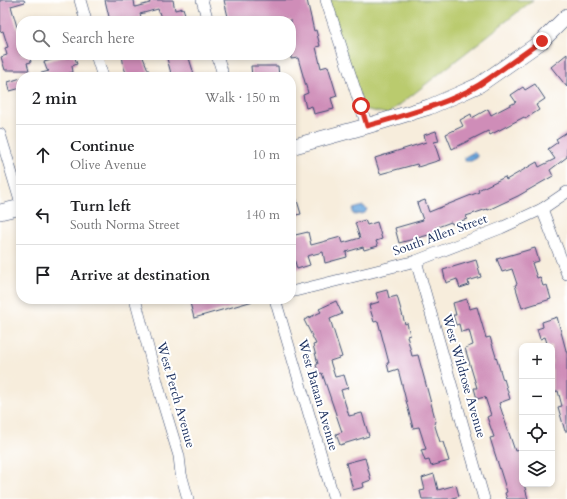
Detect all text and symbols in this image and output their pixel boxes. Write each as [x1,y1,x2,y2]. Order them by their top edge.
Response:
search box [16,16,296,60]
icon: search [30,27,52,49]
text: Search here [62,28,135,48]
route end [533,32,551,50]
text: 2 min [32,87,77,110]
text: Walk · 150 m [205,89,280,107]
route start [352,97,370,115]
text: Continue [70,136,135,156]
icon: ahead [32,144,54,166]
text: 10 m [252,146,280,164]
text: Olive Avenue [70,156,146,174]
text: Turn left [70,196,131,216]
icon: left [32,204,54,226]
text: 140 m [246,206,280,224]
street label: South Allen Street [390,210,490,260]
text: South Norma Street [70,216,180,234]
icon: arrive [32,264,54,286]
text: Arrive at destination [70,265,210,285]
street label: West Wildrose Avenue [437,311,490,440]
street label: West Bataan Avenue [293,336,343,453]
street label: West Perch Avenue [152,339,200,450]
map controls [519,343,555,487]
button: + [519,343,555,379]
button: − [519,379,555,415]
button: locate [519,415,555,451]
button: layers [519,451,555,487]

